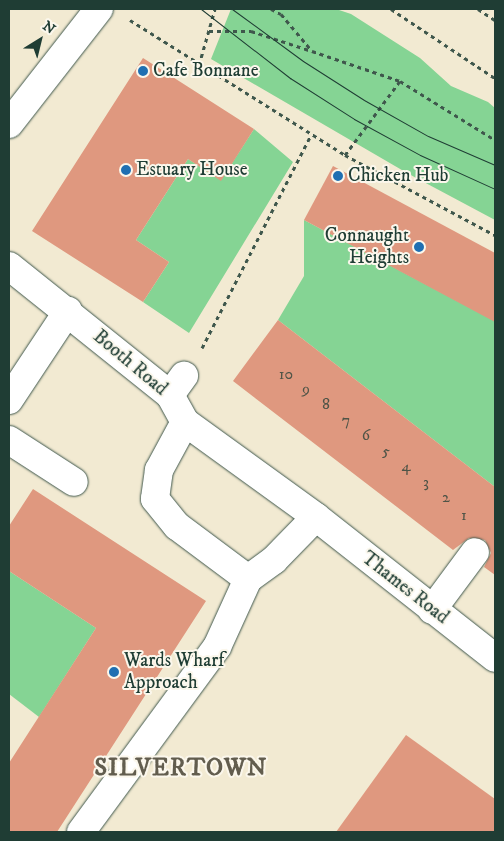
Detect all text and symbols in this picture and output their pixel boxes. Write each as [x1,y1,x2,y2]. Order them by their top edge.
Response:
north arrow [15,15,65,65]
text: N [39,17,59,39]
place label: Cafe Bonnane [153,60,259,82]
marker: Cafe Bonnane [137,65,149,77]
place label: Estuary House [136,159,248,181]
marker: Estuary House [120,164,132,176]
place label: Chicken Hub [348,165,449,187]
marker: Chicken Hub [332,170,344,182]
place label: Connaught Heights [325,225,409,269]
marker: Connaught Heights [413,241,425,253]
street label: Booth Road [88,325,172,401]
house number: 10 [279,364,293,384]
house number: 9 [302,379,310,399]
house number: 8 [322,394,330,414]
house number: 7 [342,410,350,430]
house number: 6 [362,425,370,445]
house number: 5 [382,441,390,461]
house number: 4 [401,456,411,476]
house number: 3 [423,472,429,492]
house number: 2 [442,487,450,507]
house number: 1 [461,505,467,525]
street label: Thames Road [357,547,453,629]
place label: Wards Wharf Approach [124,650,224,694]
marker: Wards Wharf Approach [108,666,120,678]
district label: SILVERTOWN [93,755,269,783]

